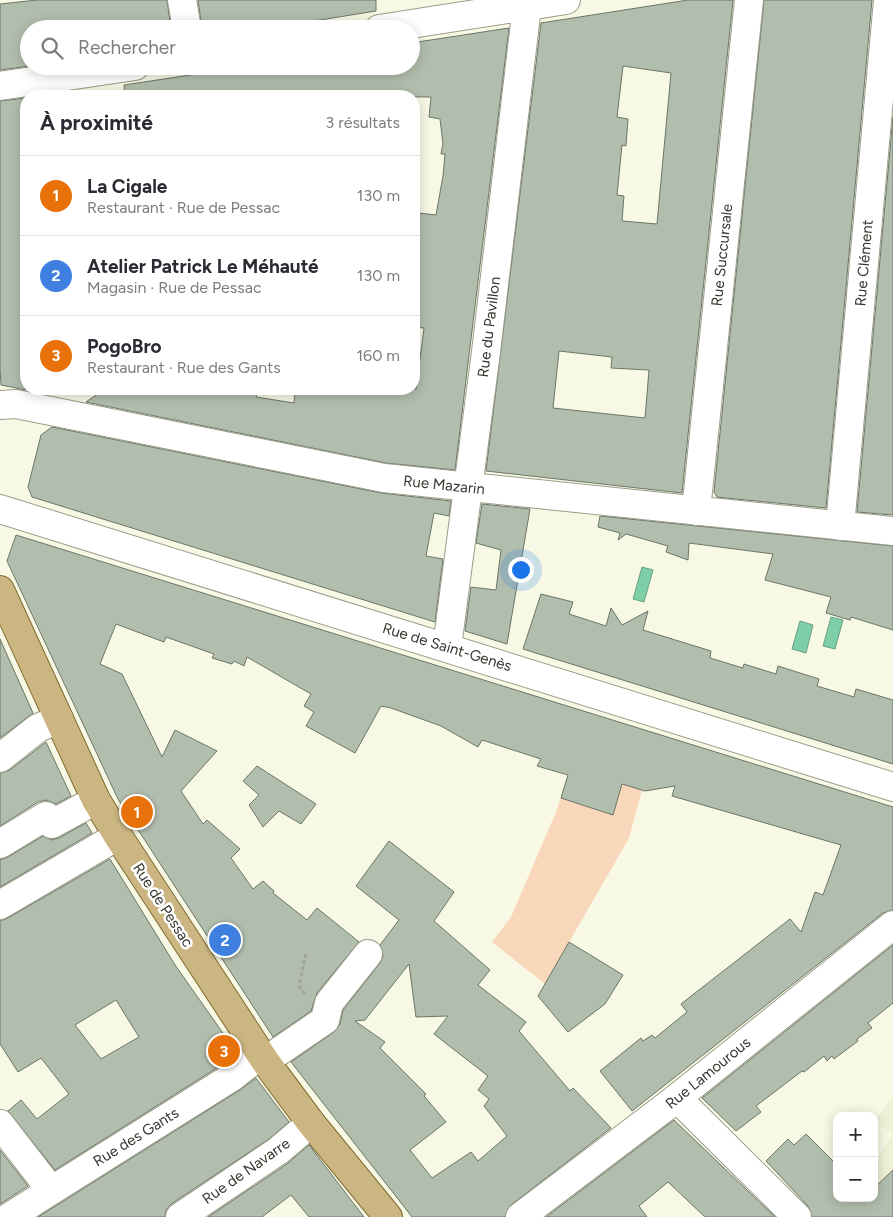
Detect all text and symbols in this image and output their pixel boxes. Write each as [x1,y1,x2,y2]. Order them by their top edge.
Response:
search box [20,20,420,75]
icon: search [38,34,66,62]
text: Rechercher [78,36,176,59]
text: À proximité [40,110,153,135]
text: 3 résultats [326,113,400,132]
text: La Cigale [87,175,167,198]
text: 1 [53,186,59,205]
text: 130 m [357,186,400,205]
text: Restaurant · Rue de Pessac [87,198,280,217]
street label: Rue Succursale [708,203,736,307]
street label: Rue Clément [851,219,877,307]
text: Atelier Patrick Le Méhauté [87,255,319,278]
text: 2 [51,266,61,285]
text: 130 m [357,266,400,285]
street label: Rue du Pavillon [474,276,504,378]
text: Magasin · Rue de Pessac [87,278,262,297]
text: PogoBro [87,335,162,358]
text: 3 [52,346,60,365]
text: 160 m [357,346,400,365]
text: Restaurant · Rue des Gants [87,358,281,377]
street label: Rue Mazarin [402,472,486,498]
your location [508,557,534,583]
street label: Rue de Saint-Genès [380,619,514,675]
pin: 1 [121,793,153,831]
street label: Rue de Pessac [129,860,197,950]
pin: 2 [209,921,241,959]
pin: 3 [208,1032,240,1070]
street label: Rue Lamourous [662,1033,754,1113]
street label: Rue des Gants [90,1104,182,1170]
map controls [833,1112,878,1202]
button: + [833,1112,878,1157]
street label: Rue de Navarre [199,1134,293,1208]
button: − [833,1157,878,1202]

